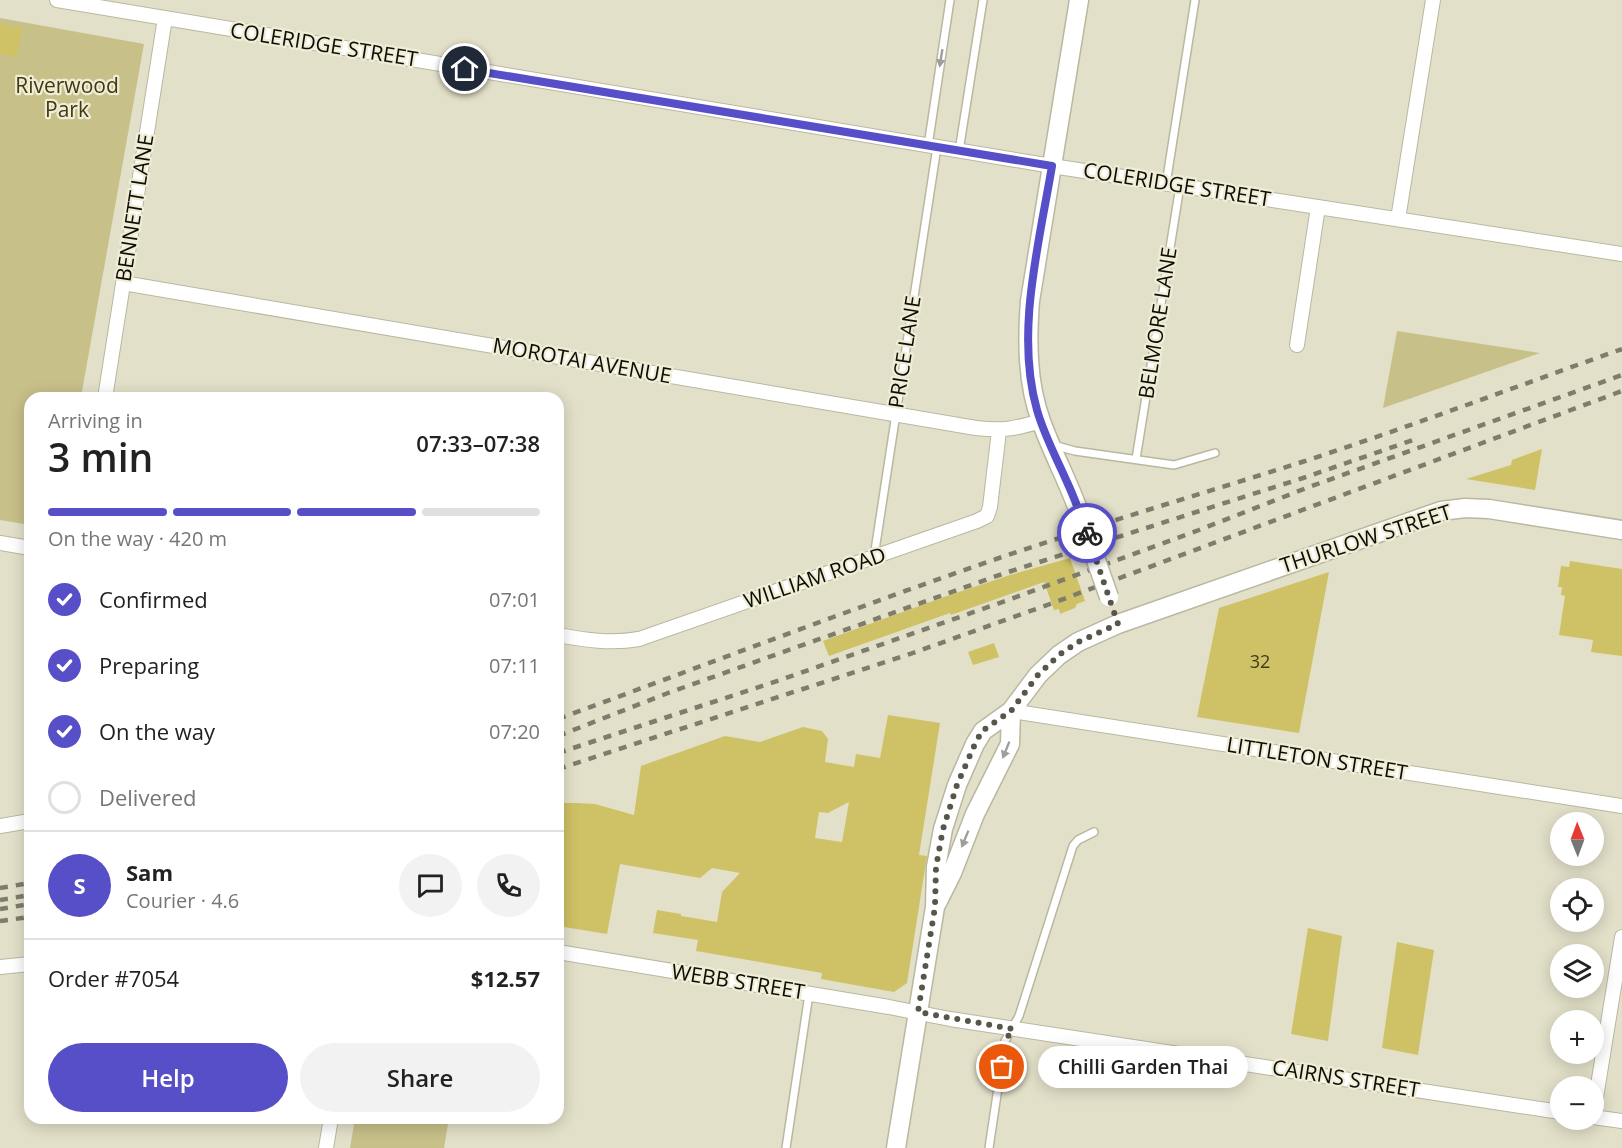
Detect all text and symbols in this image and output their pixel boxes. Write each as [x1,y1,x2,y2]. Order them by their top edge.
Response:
street label: COLERIDGE STREET [228,15,420,73]
pin [439,43,490,94]
one-way arrow [937,48,946,67]
icon: home [448,52,481,85]
park label: Riverwood Park [15,71,119,123]
street label: BENNETT LANE [109,132,159,284]
street label: COLERIDGE STREET [1081,155,1273,213]
street label: BELMORE LANE [1131,245,1183,401]
street label: PRICE LANE [881,294,927,410]
street label: MOROTAI AVENUE [491,331,674,390]
text: Arriving in [48,407,143,434]
text: 07:33–07:38 [416,428,540,458]
text: 3 min [48,430,153,483]
street label: THURLOW STREET [1277,497,1455,579]
courier [1057,503,1117,563]
icon: bike [1071,517,1104,550]
text: On the way · 420 m [48,525,227,552]
street label: WILLIAM ROAD [740,540,889,614]
icon: check [48,583,81,616]
text: Confirmed [99,584,208,614]
text: 07:01 [489,586,540,613]
icon: check [48,649,81,682]
house number: 32 [1250,649,1270,673]
text: Preparing [99,650,199,680]
text: 07:11 [489,652,540,679]
icon: check [48,715,81,748]
text: On the way [99,716,215,746]
text: 07:20 [489,718,540,745]
street label: LITTLETON STREET [1225,730,1410,786]
one-way arrow [1001,741,1011,759]
text: Delivered [99,782,197,812]
north arrow [1550,812,1604,866]
map controls [1550,812,1604,1130]
one-way arrow [960,830,970,848]
button: chat [399,854,462,917]
button: phone [477,854,540,917]
text: Sam [126,857,173,887]
text: S [73,870,86,900]
button: locate [1550,878,1604,932]
text: Courier · 4.6 [126,887,239,914]
button: layers [1550,944,1604,998]
street label: WEBB STREET [669,957,807,1005]
text: Order #7054 [48,963,179,993]
text: $12.57 [471,963,540,993]
button: + [1550,1010,1604,1064]
pin [976,1041,1027,1092]
button: Help [48,1043,288,1112]
button: Share [300,1043,540,1112]
callout: Chilli Garden Thai [1038,1046,1248,1088]
icon: bag [985,1050,1018,1083]
text: Chilli Garden Thai [1058,1053,1228,1080]
street label: CAIRNS STREET [1270,1053,1422,1104]
button: − [1550,1076,1604,1130]

